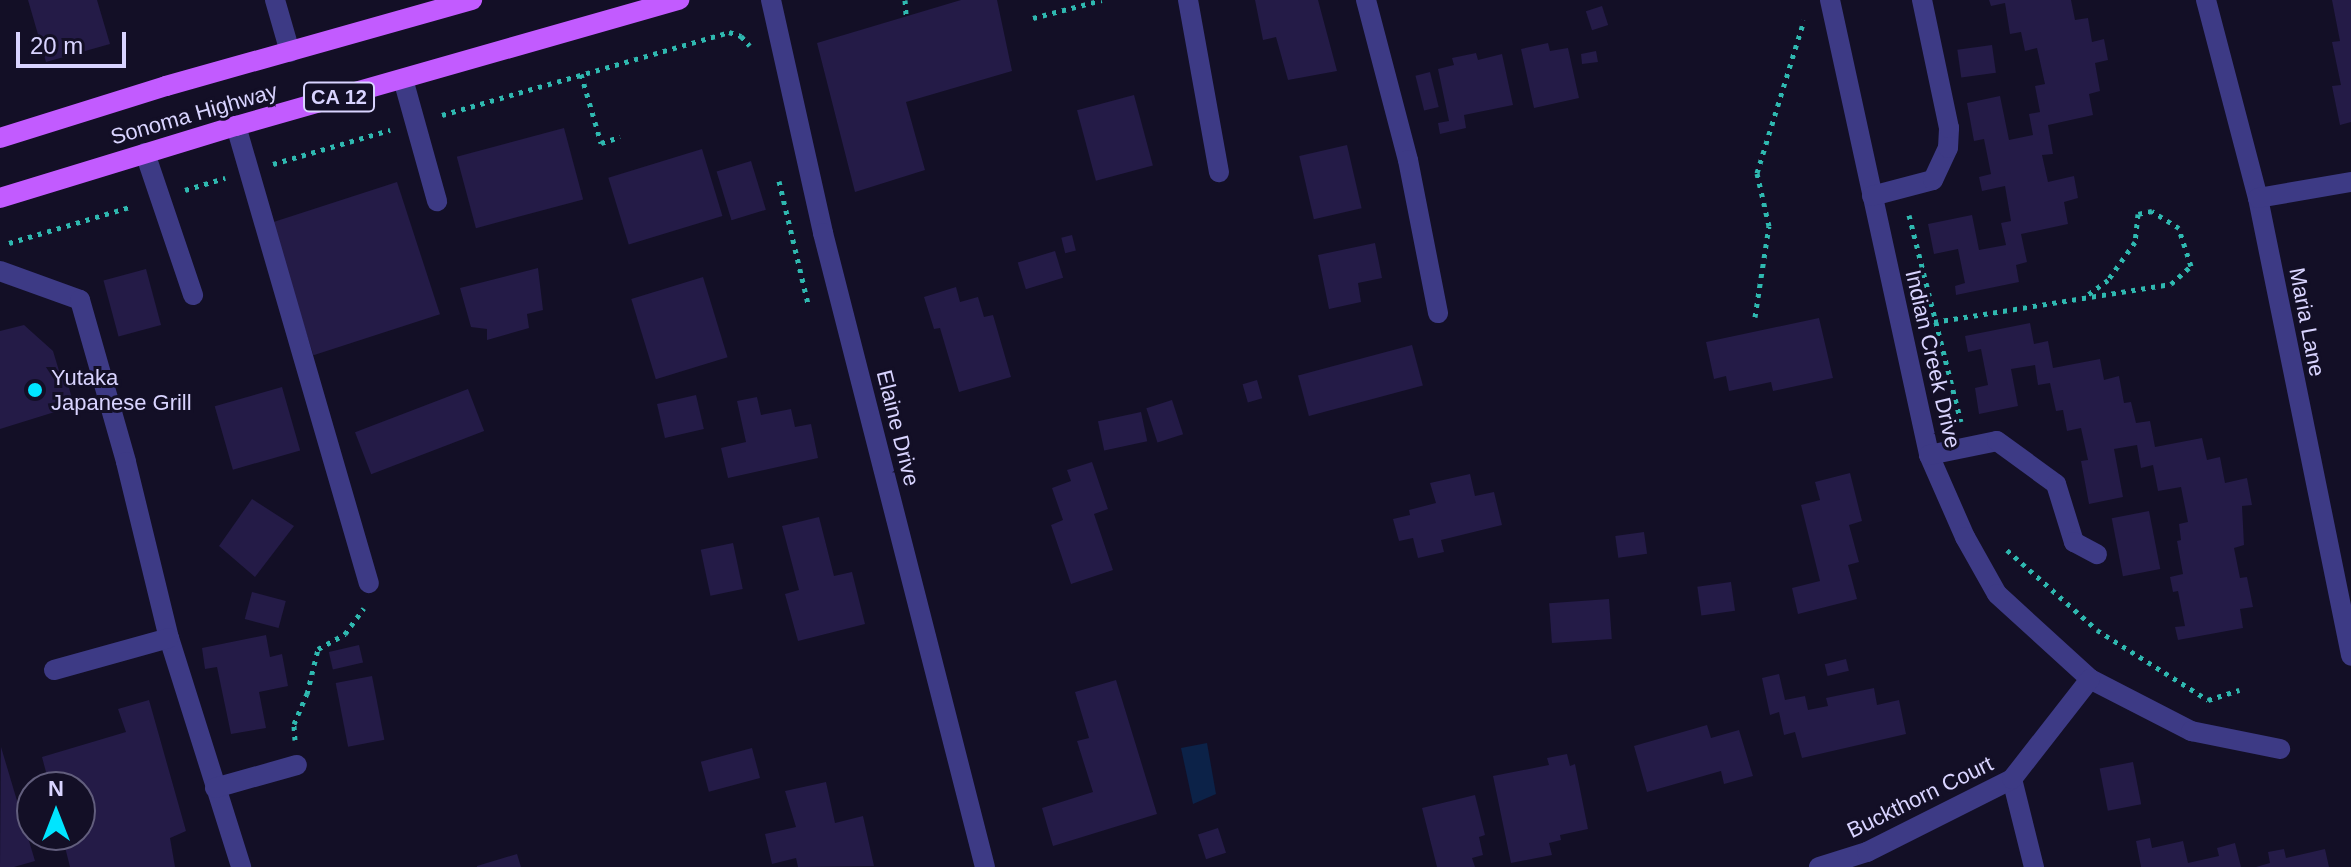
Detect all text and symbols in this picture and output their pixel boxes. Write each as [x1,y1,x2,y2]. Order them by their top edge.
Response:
scale bar [20,16,130,66]
text: 20 m [30,32,83,59]
street label: Sonoma Highway [107,78,281,150]
road number: CA 12 [301,81,377,113]
street label: Maria Lane [2284,265,2330,379]
street label: Indian Creek Drive [1900,267,1966,451]
place label: Yutaka Japanese Grill [51,364,192,416]
street label: Elaine Drive [871,367,925,489]
marker: Yutaka Japanese Grill [26,381,44,399]
street label: Buckthorn Court [1843,750,1997,844]
north arrow [16,771,96,851]
text: N [48,776,64,801]

